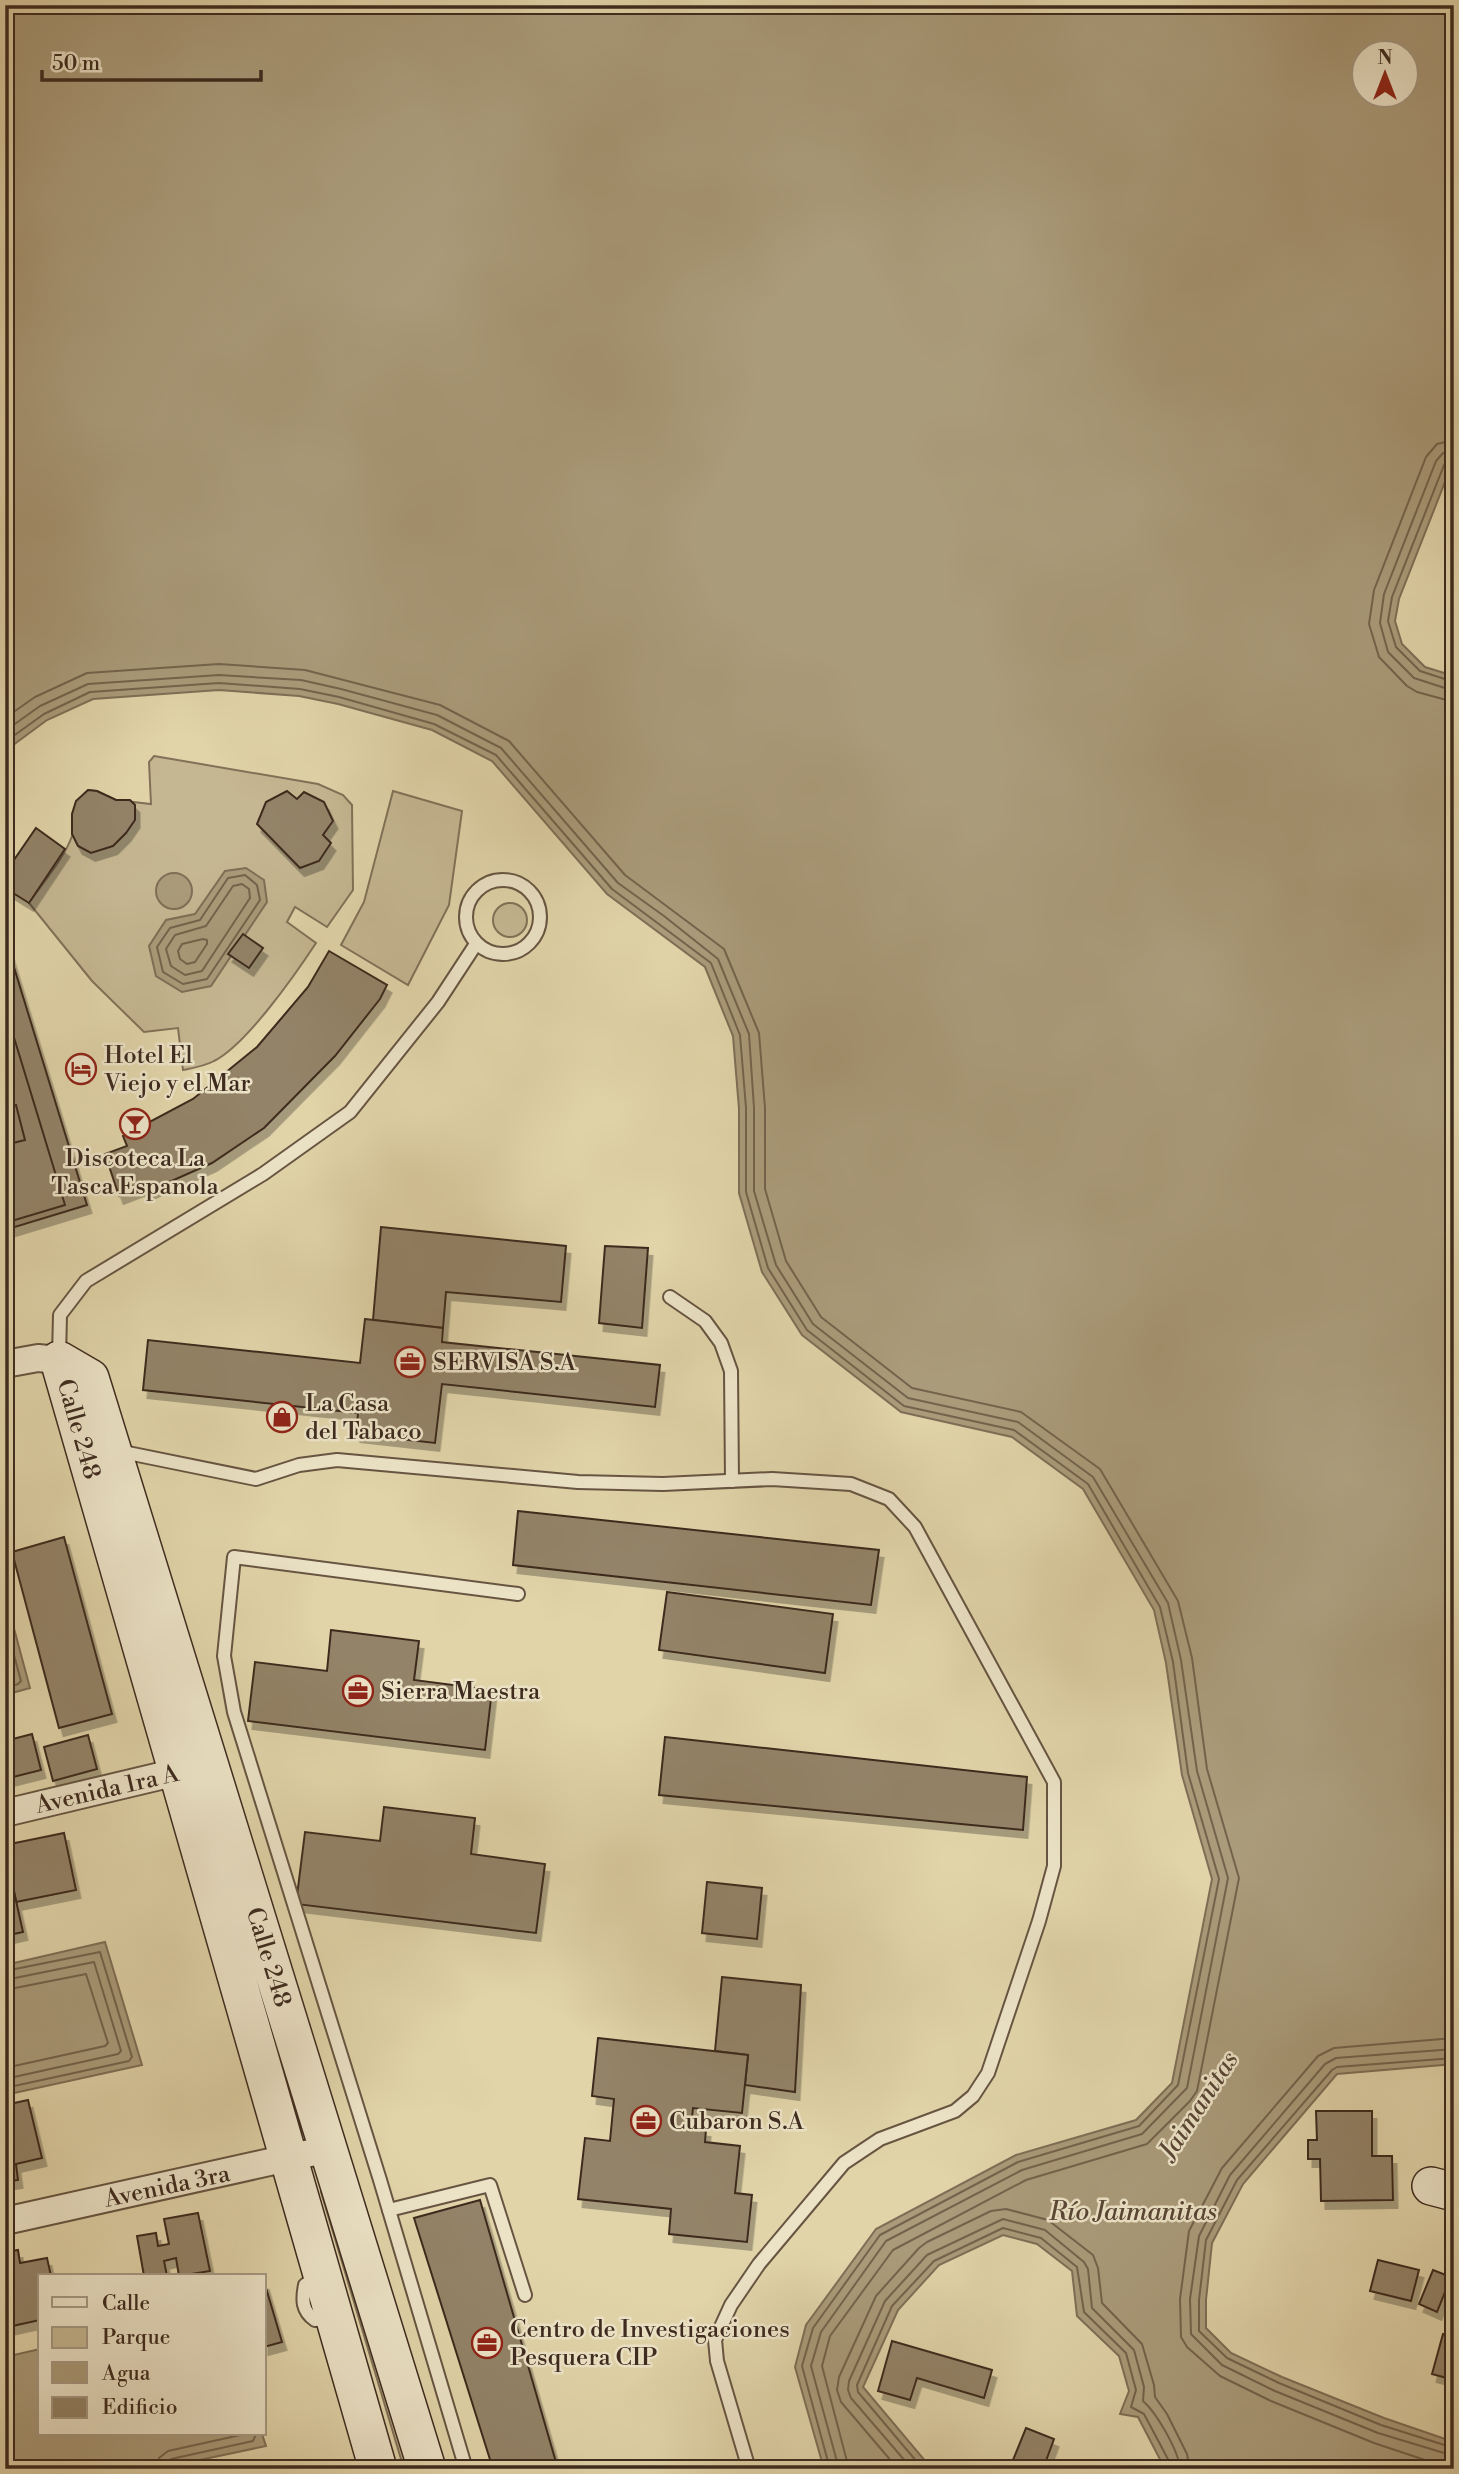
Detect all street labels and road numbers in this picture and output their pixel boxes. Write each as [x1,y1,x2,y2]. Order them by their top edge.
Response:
street label: Calle 248 [49,1376,107,1483]
street label: Avenida 1ra A [32,1759,182,1821]
street label: Calle 248 [239,1904,297,2011]
street label: Avenida 3ra [101,2159,234,2215]

